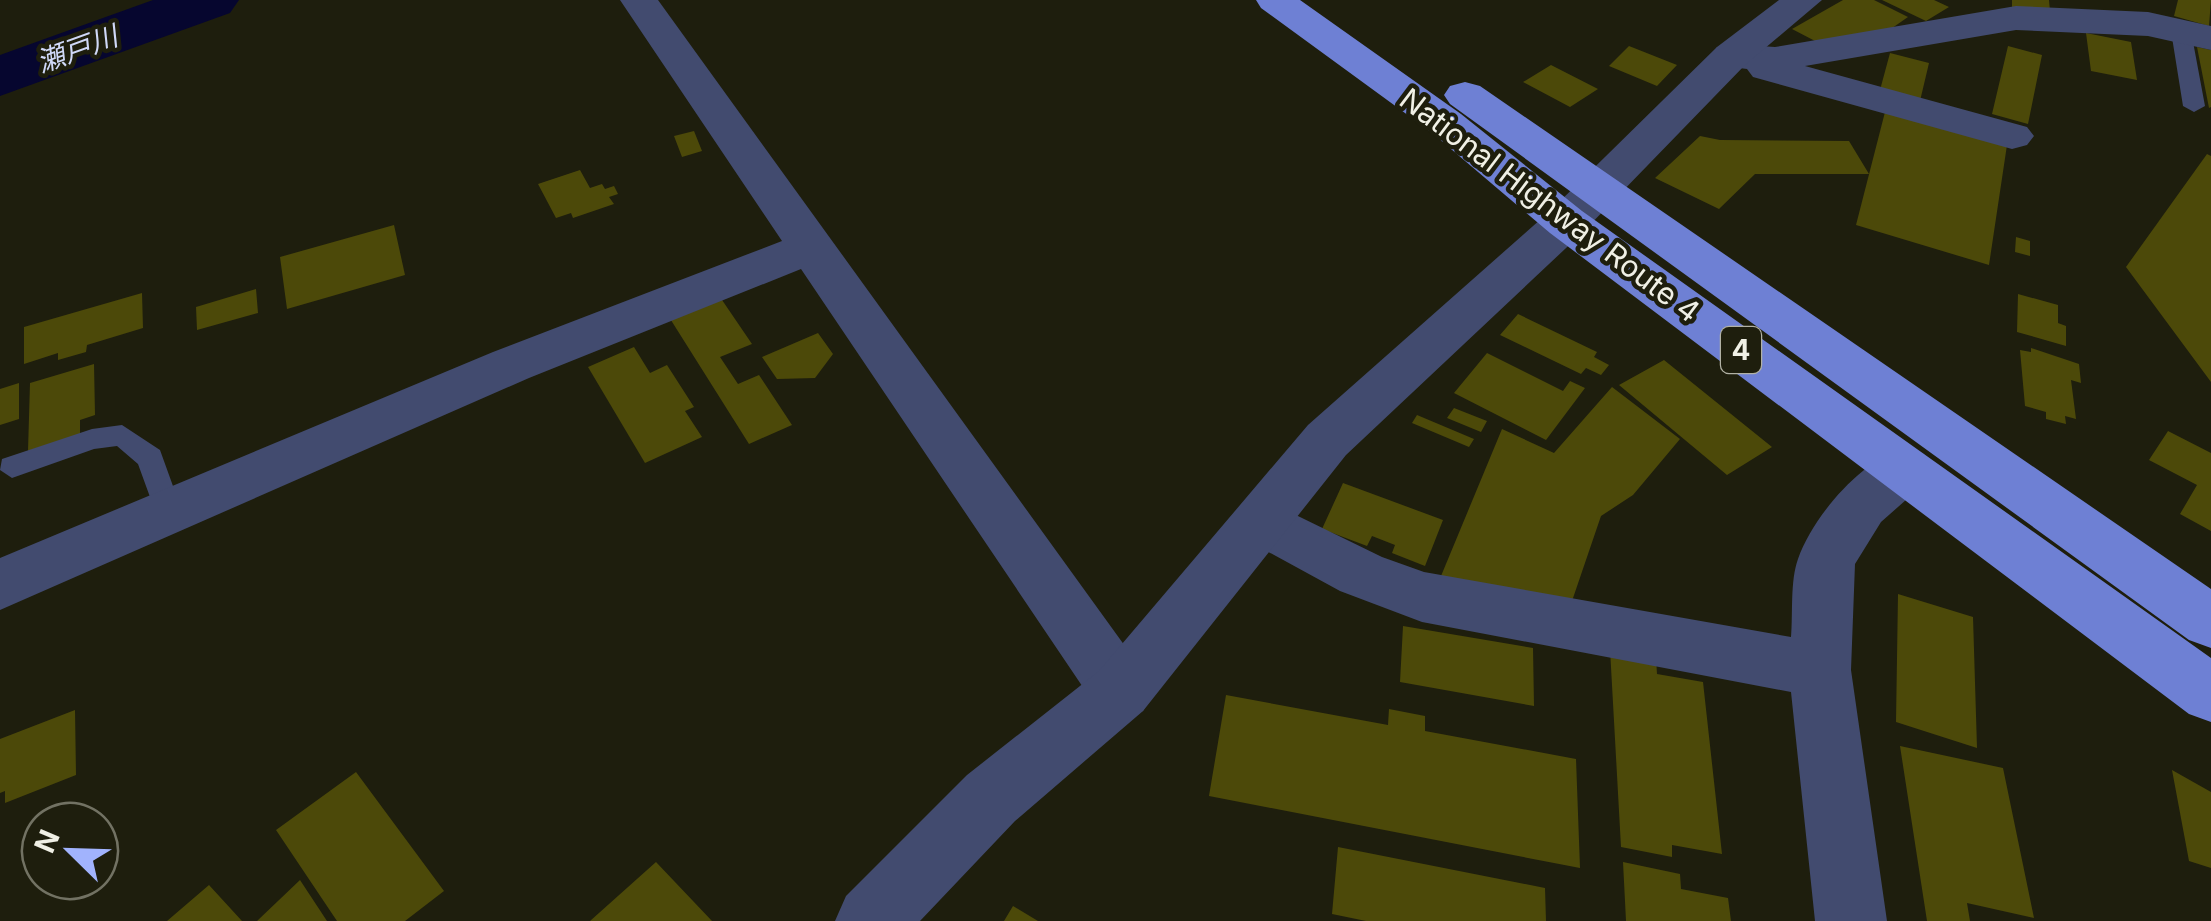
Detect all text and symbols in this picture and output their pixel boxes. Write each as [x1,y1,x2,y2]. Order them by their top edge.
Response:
water label: 瀬戸川 [32,18,125,79]
street label: National Highway Route 4 [1393,80,1707,330]
road number: 4 [1721,327,1761,373]
north arrow [20,801,120,901]
text: N [27,825,67,858]

